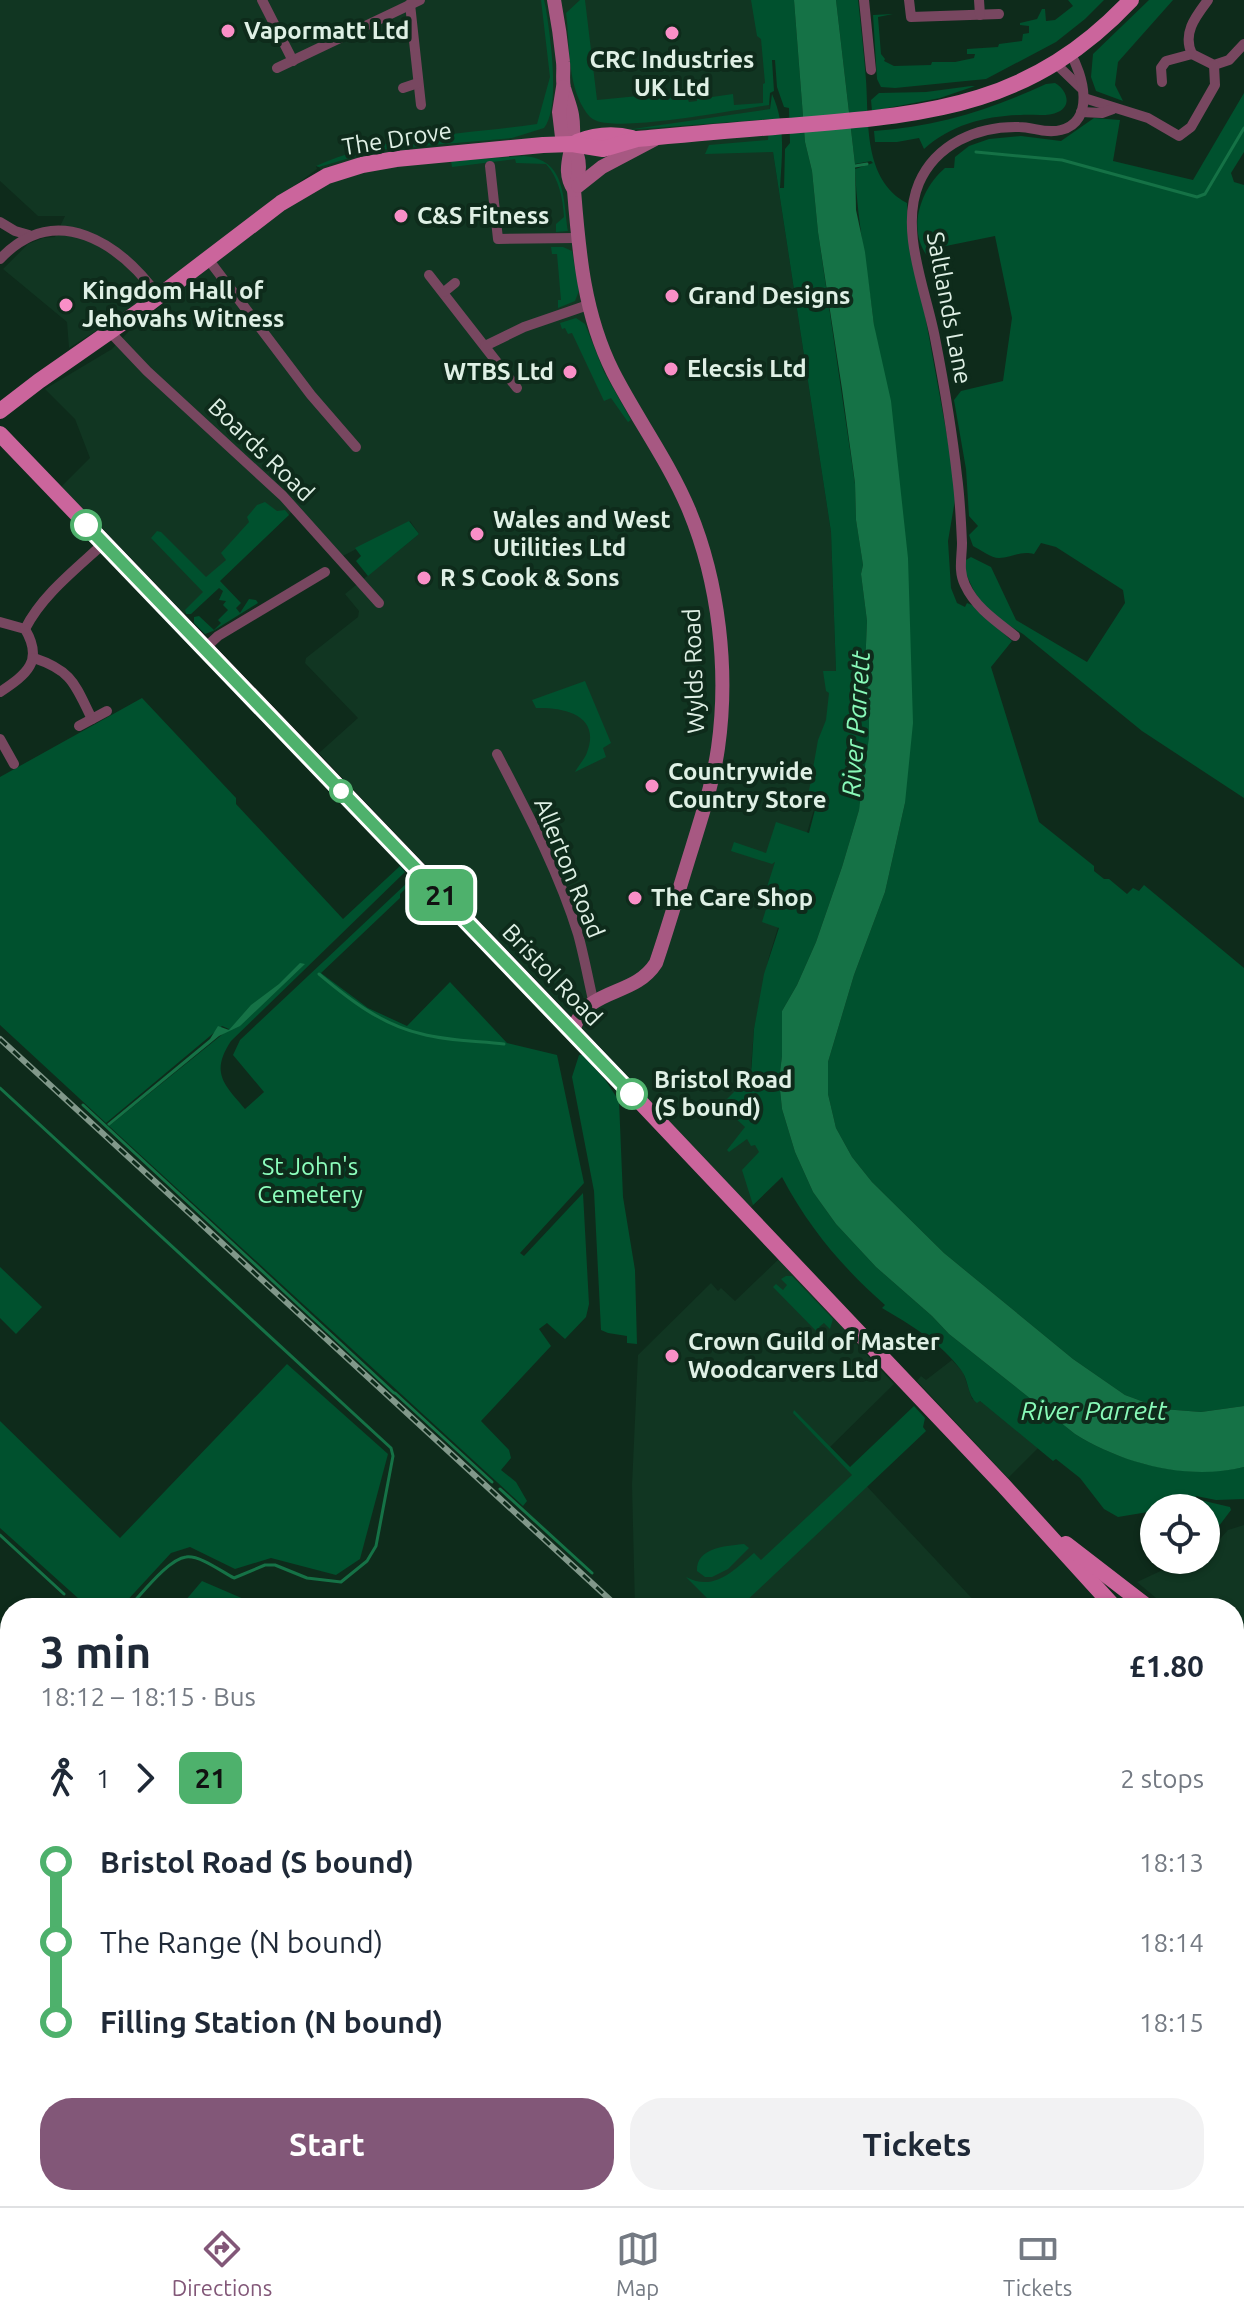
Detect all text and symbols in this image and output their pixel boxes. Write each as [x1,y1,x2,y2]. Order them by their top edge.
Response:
place label: Vapormatt Ltd [244,17,409,44]
marker: Vapormatt Ltd [219,22,237,40]
marker: CRC Industries UK Ltd [663,24,681,42]
place label: CRC Industries UK Ltd [590,46,754,101]
street label: The Drove [340,117,454,161]
place label: C&S Fitness [417,202,549,229]
marker: C&S Fitness [392,207,410,225]
street label: Saltlands Lane [921,229,977,386]
place label: Kingdom Hall of Jehovahs Witness [82,277,284,332]
place label: Grand Designs [688,282,850,309]
marker: Grand Designs [663,287,681,305]
marker: Kingdom Hall of Jehovahs Witness [57,296,75,314]
place label: Elecsis Ltd [687,355,807,382]
place label: WTBS Ltd [444,358,554,385]
marker: Elecsis Ltd [662,360,680,378]
marker: WTBS Ltd [561,363,579,381]
street label: Boards Road [203,393,320,507]
place label: Wales and West Utilities Ltd [493,506,671,561]
unlabelled marker [71,510,101,540]
marker: Wales and West Utilities Ltd [468,525,486,543]
place label: R S Cook & Sons [440,564,620,591]
marker: R S Cook & Sons [415,569,433,587]
street label: Wylds Road [678,608,709,734]
water label: River Parrett [836,649,875,798]
place label: Countrywide Country Store [668,758,827,813]
marker: Countrywide Country Store [643,777,661,795]
unlabelled marker [330,780,352,802]
street label: Allerton Road [529,794,610,942]
line badge: 21 [405,869,477,921]
text: 21 [425,879,457,910]
place label: The Care Shop [651,884,813,911]
marker: The Care Shop [626,889,644,907]
street label: Bristol Road [497,918,608,1031]
place label: Bristol Road (S bound) [654,1066,792,1121]
marker: Bristol Road (S bound) [617,1079,647,1109]
park label: St John's Cemetery [257,1153,363,1208]
place label: Crown Guild of Master Woodcarvers Ltd [688,1328,940,1383]
marker: Crown Guild of Master Woodcarvers Ltd [663,1347,681,1365]
water label: River Parrett [1021,1396,1168,1425]
map controls [1140,1494,1220,1574]
button: locate [1140,1494,1220,1574]
text: 3 min [40,1627,151,1676]
text: £1.80 [1129,1649,1204,1683]
text: 18:12 – 18:15 · Bus [40,1682,256,1711]
icon: walk [40,1756,84,1800]
icon: forward [123,1756,167,1800]
text: 21 [195,1762,226,1793]
text: 1 [96,1764,111,1793]
text: 2 stops [1120,1764,1204,1793]
text: Bristol Road (S bound) [100,1845,414,1879]
text: 18:13 [1139,1848,1204,1877]
text: The Range (N bound) [100,1925,383,1959]
text: 18:14 [1139,1928,1204,1957]
text: Filling Station (N bound) [100,2005,443,2039]
text: 18:15 [1139,2008,1204,2037]
button: Start [40,2098,614,2190]
button: Tickets [630,2098,1204,2190]
tab: Directions [172,2227,272,2300]
tab: Map [616,2227,660,2300]
tab: Tickets [1003,2227,1072,2300]

